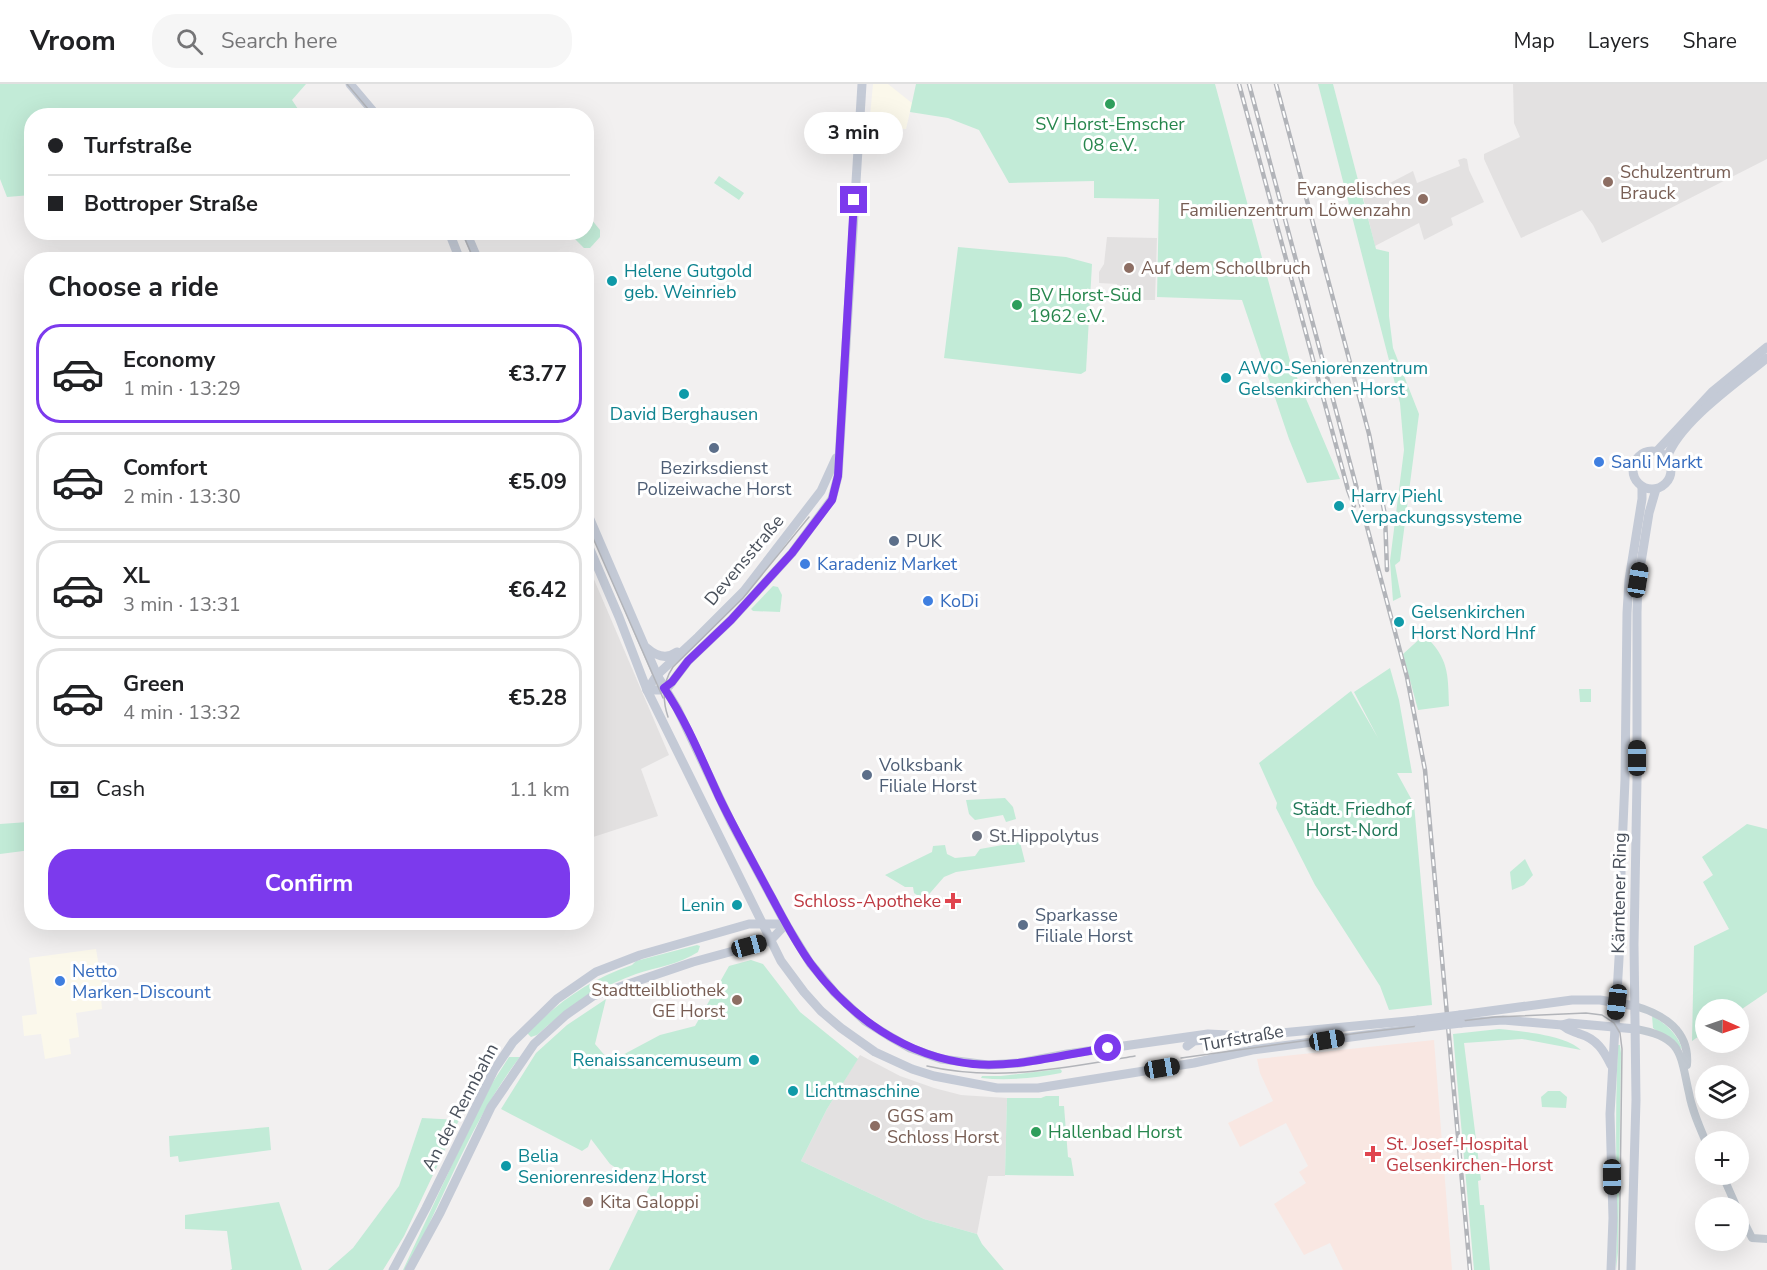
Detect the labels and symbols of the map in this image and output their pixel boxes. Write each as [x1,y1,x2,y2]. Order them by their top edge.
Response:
marker: SV Horst-Emscher 08 e.V. [1103,97,1117,111]
place label: SV Horst-Emscher 08 e.V. [1035,112,1185,157]
callout: 3 min [804,113,904,155]
place label: Schulzentrum Brauck [1620,160,1731,205]
marker: Schulzentrum Brauck [1601,175,1615,189]
place label: Evangelisches Familienzentrum Löwenzahn [1180,177,1411,222]
route end [840,186,867,213]
marker: Evangelisches Familienzentrum Löwenzahn [1416,192,1430,206]
place label: Auf dem Schollbruch [1141,256,1311,280]
place label: Helene Gutgold geb. Weinrieb [624,259,752,304]
marker: Auf dem Schollbruch [1122,261,1136,275]
marker: Helene Gutgold geb. Weinrieb [605,274,619,288]
place label: BV Horst-Süd 1962 e.V. [1029,283,1142,328]
marker: BV Horst-Süd 1962 e.V. [1010,298,1024,312]
place label: AWO-Seniorenzentrum Gelsenkirchen-Horst [1238,356,1428,401]
marker: AWO-Seniorenzentrum Gelsenkirchen-Horst [1219,371,1233,385]
marker: David Berghausen [677,387,691,401]
place label: David Berghausen [610,402,758,426]
marker: Bezirksdienst Polizeiwache Horst [707,441,721,455]
place label: Sanli Markt [1611,450,1703,474]
marker: Sanli Markt [1592,455,1606,469]
place label: Bezirksdienst Polizeiwache Horst [637,456,792,501]
place label: Harry Piehl Verpackungssysteme [1350,484,1522,529]
marker: Harry Piehl Verpackungssysteme [1332,499,1346,513]
street label: Devensstraße [699,509,789,611]
place label: PUK [906,529,942,553]
marker: PUK [887,534,901,548]
place label: Karadeniz Market [817,552,958,576]
marker: Karadeniz Market [798,557,812,571]
car [1626,561,1650,599]
place label: KoDi [940,589,979,613]
marker: KoDi [921,594,935,608]
place label: Gelsenkirchen Horst Nord Hnf [1411,600,1536,645]
marker: Gelsenkirchen Horst Nord Hnf [1392,615,1406,629]
car [1628,740,1646,776]
place label: Volksbank Filiale Horst [878,753,977,798]
marker: Volksbank Filiale Horst [860,768,874,782]
park label: Städt. Friedhof Horst-Nord [1292,797,1413,842]
place label: St.Hippolytus [989,824,1099,848]
marker: St.Hippolytus [970,829,984,843]
street label: Kärntener Ring [1606,832,1632,954]
place label: Schloss-Apotheke [794,889,941,913]
place label: Lenin [681,893,725,917]
marker: Schloss-Apotheke [946,894,960,908]
marker: Lenin [730,898,744,912]
place label: Sparkasse Filiale Horst [1035,903,1133,948]
marker: Sparkasse Filiale Horst [1016,918,1030,932]
car [729,933,769,959]
place label: Netto Marken-Discount [72,959,211,1004]
marker: Netto Marken-Discount [53,974,67,988]
place label: Stadtteilbliothek GE Horst [591,978,726,1023]
car [1606,983,1628,1021]
marker: Stadtteilbliothek GE Horst [730,993,744,1007]
north arrow [1695,999,1749,1053]
street label: Turfstraße [1199,1019,1285,1057]
car [1308,1028,1346,1052]
route start [1094,1034,1121,1061]
street label: An der Rennbahn [416,1039,504,1175]
place label: Renaissancemuseum [573,1048,742,1072]
marker: Renaissancemuseum [747,1053,761,1067]
car [1143,1056,1181,1080]
place label: Lichtmaschine [805,1079,920,1103]
marker: Lichtmaschine [786,1084,800,1098]
place label: GGS am Schloss Horst [887,1104,999,1149]
marker: GGS am Schloss Horst [868,1119,882,1133]
place label: Hallenbad Horst [1048,1120,1182,1144]
marker: Hallenbad Horst [1029,1125,1043,1139]
place label: St. Josef-Hospital Gelsenkirchen-Horst [1386,1132,1553,1177]
place label: Belia Seniorenresidenz Horst [518,1144,707,1189]
marker: St. Josef-Hospital Gelsenkirchen-Horst [1364,1145,1382,1163]
marker: Belia Seniorenresidenz Horst [499,1159,513,1173]
car [1603,1159,1621,1195]
place label: Kita Galoppi [600,1190,699,1214]
marker: Kita Galoppi [581,1195,595,1209]

